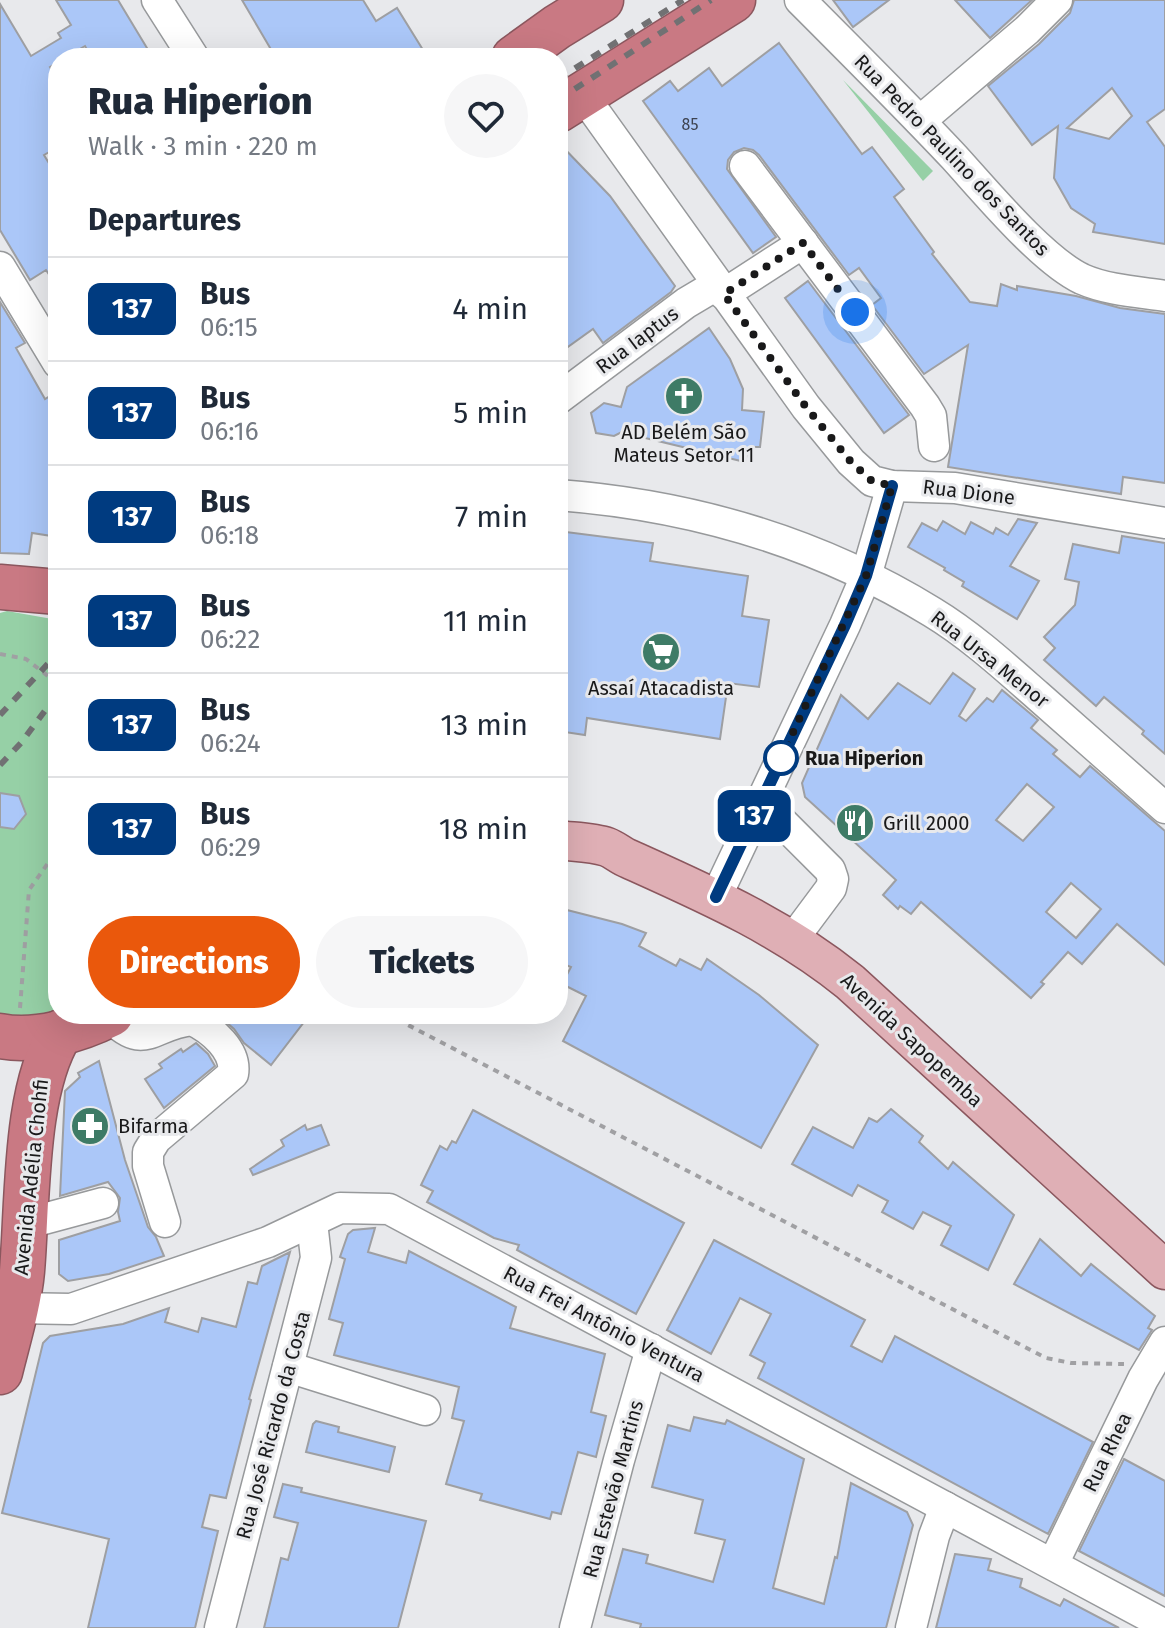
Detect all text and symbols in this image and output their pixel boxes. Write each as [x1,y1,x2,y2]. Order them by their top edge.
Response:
street label: Rua Pedro Paulino dos Santos [849,49,1055,261]
button: heart [444,74,528,158]
text: Rua Hiperion [88,78,313,124]
house number: 85 [682,115,698,134]
text: Walk · 3 min · 220 m [88,131,318,162]
text: Departures [88,202,241,238]
text: Bus [200,276,250,312]
text: 4 min [452,291,528,327]
text: 137 [112,292,152,325]
your location [835,292,875,332]
street label: Rua Iaptus [591,301,683,379]
text: 06:15 [200,312,258,343]
church icon: AD Belém São Mateus Setor 11 [663,375,705,417]
text: Bus [200,380,250,416]
text: 5 min [453,395,528,431]
text: 137 [112,396,152,429]
text: 06:16 [200,416,259,447]
place label: AD Belém São Mateus Setor 11 [614,420,755,467]
street label: Rua Dione [922,474,1016,510]
text: Bus [200,484,250,520]
text: 7 min [455,499,528,535]
text: 137 [112,500,152,533]
text: 06:18 [200,520,259,551]
text: Bus [200,588,250,624]
text: 11 min [443,603,528,639]
text: 137 [112,604,152,637]
street label: Rua Ursa Menor [926,605,1054,713]
text: 06:22 [200,624,260,655]
supermarket icon: Assaí Atacadista [640,631,682,673]
place label: Assaí Atacadista [588,676,734,700]
text: Bus [200,692,250,728]
text: 13 min [440,707,528,743]
text: 137 [112,708,152,741]
text: 06:24 [200,728,261,759]
marker: Rua Hiperion [764,741,798,775]
place label: Rua Hiperion [805,746,923,770]
line badge: 137 [708,790,800,842]
text: Bus [200,796,250,832]
text: 137 [734,799,774,832]
restaurant icon: Grill 2000 [834,802,876,844]
text: 18 min [439,811,528,847]
place label: Grill 2000 [883,811,969,835]
text: 137 [112,812,152,845]
text: 06:29 [200,832,261,863]
button: Directions [88,916,300,1008]
button: Tickets [316,916,528,1008]
street label: Avenida Sapopemba [836,968,988,1112]
street label: Avenida Adélia Chohfi [9,1078,53,1276]
pharmacy icon: Bifarma [69,1105,111,1147]
place label: Bifarma [118,1114,189,1138]
street label: Rua Frei Antônio Ventura [499,1261,709,1387]
street label: Rua José Ricardo da Costa [231,1308,315,1542]
street label: Rua Estevão Martins [578,1397,648,1581]
street label: Rua Rhea [1078,1408,1136,1496]

